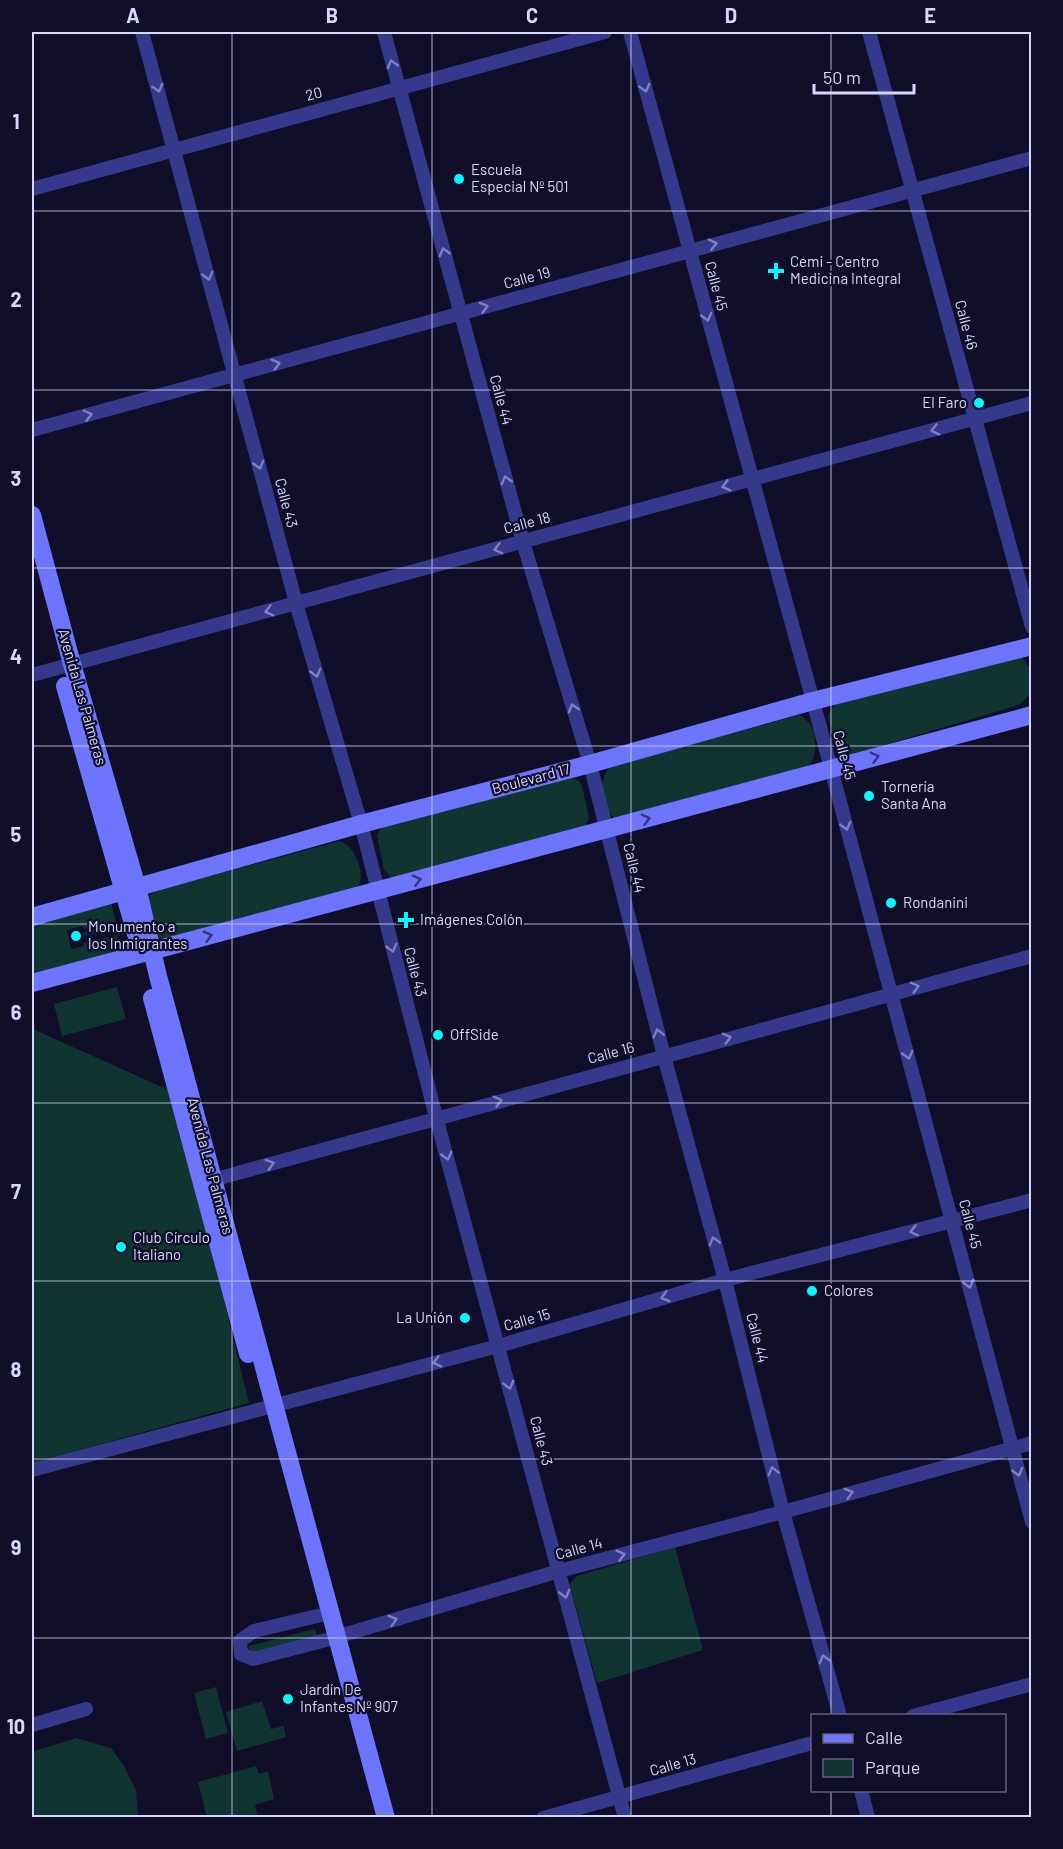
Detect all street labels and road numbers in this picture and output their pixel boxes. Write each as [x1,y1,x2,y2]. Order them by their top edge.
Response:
street label: 20 [303,82,324,104]
street label: Calle 45 [702,259,732,312]
street label: Calle 19 [501,262,552,292]
street label: Calle 46 [952,298,982,351]
street label: Calle 44 [487,373,517,427]
street label: Calle 43 [272,476,302,529]
street label: Calle 18 [501,507,552,537]
street label: Avenida Las Palmeras [55,626,111,767]
street label: Calle 45 [830,728,860,781]
street label: Boulevard 17 [490,759,572,797]
street label: Calle 44 [620,841,650,895]
street label: Calle 43 [401,945,431,998]
street label: Calle 16 [585,1037,636,1067]
street label: Avenida Las Palmeras [184,1095,238,1236]
street label: Calle 45 [956,1197,986,1250]
street label: Calle 15 [501,1304,552,1334]
street label: Calle 44 [743,1311,773,1365]
street label: Calle 43 [527,1414,557,1467]
street label: Calle 14 [553,1533,604,1563]
street label: Calle 13 [647,1749,698,1779]

